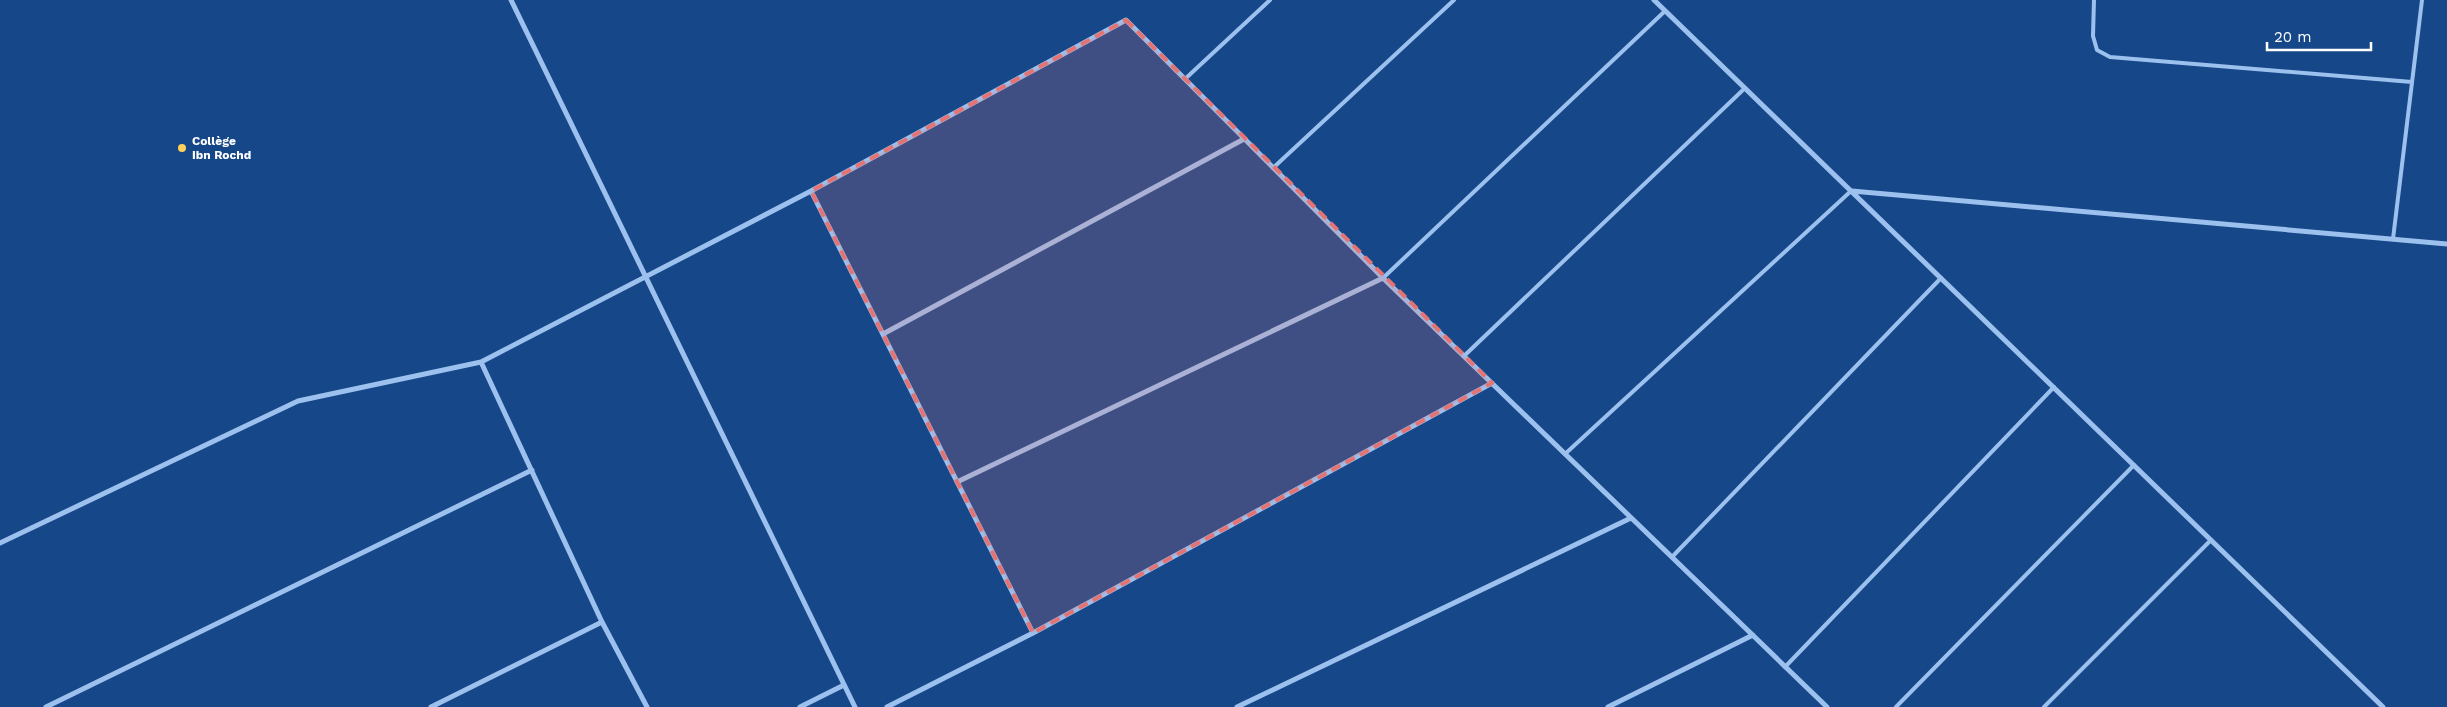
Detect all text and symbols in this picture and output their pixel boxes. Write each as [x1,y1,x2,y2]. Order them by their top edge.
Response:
scale bar [2267,20,2371,52]
text: 20 m [2274,28,2312,46]
place label: Collège Ibn Rochd [192,134,251,162]
marker: Collège Ibn Rochd [176,142,188,154]

